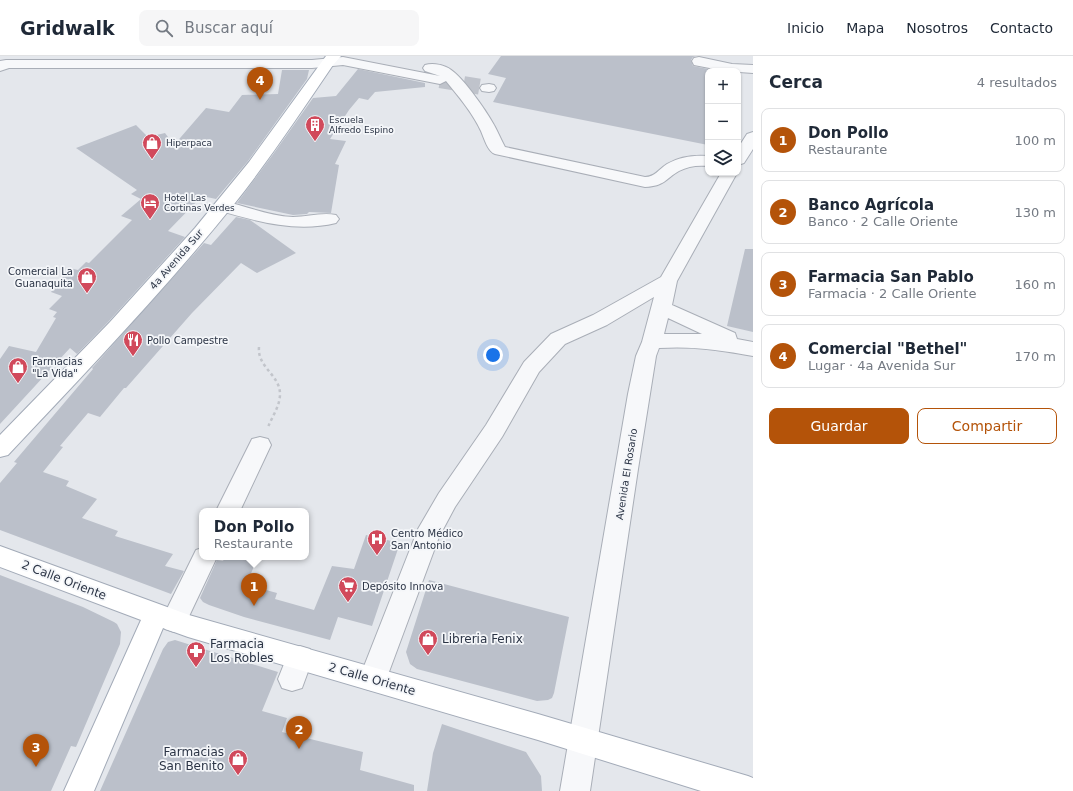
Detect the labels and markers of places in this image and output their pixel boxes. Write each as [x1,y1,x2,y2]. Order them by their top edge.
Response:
pin: 4 [247,67,273,100]
building icon: Escuela Alfredo Espino [304,114,326,142]
place label: Escuela Alfredo Espino [329,115,394,135]
shop icon: Hiperpaca [141,132,163,160]
place label: Hiperpaca [166,138,212,148]
hotel icon: Hotel Las Cortinas Verdes [139,192,161,220]
place label: Hotel Las Cortinas Verdes [164,193,235,213]
place label: Comercial La Guanaquita [8,266,73,289]
shop icon: Comercial La Guanaquita [76,266,98,294]
restaurant icon: Pollo Campestre [122,329,144,357]
place label: Pollo Campestre [147,335,228,346]
shop icon: Farmacias "La Vida" [7,356,29,384]
place label: Farmacias "La Vida" [32,356,82,379]
hospital icon: Centro Médico San Antonio [366,528,388,556]
place label: Centro Médico San Antonio [391,528,463,551]
pin: 1 [241,573,267,606]
supermarket icon: Depósito Innova [337,575,359,603]
place label: Depósito Innova [362,581,443,592]
shop icon: Libreria Fenix [417,628,439,656]
place label: Libreria Fenix [442,632,523,646]
place label: Farmacia Los Robles [210,637,274,665]
pharmacy icon: Farmacia Los Robles [185,640,207,668]
pin: 2 [286,716,312,749]
pin: 3 [23,734,49,767]
place label: Farmacias San Benito [159,745,224,773]
shop icon: Farmacias San Benito [227,748,249,776]

